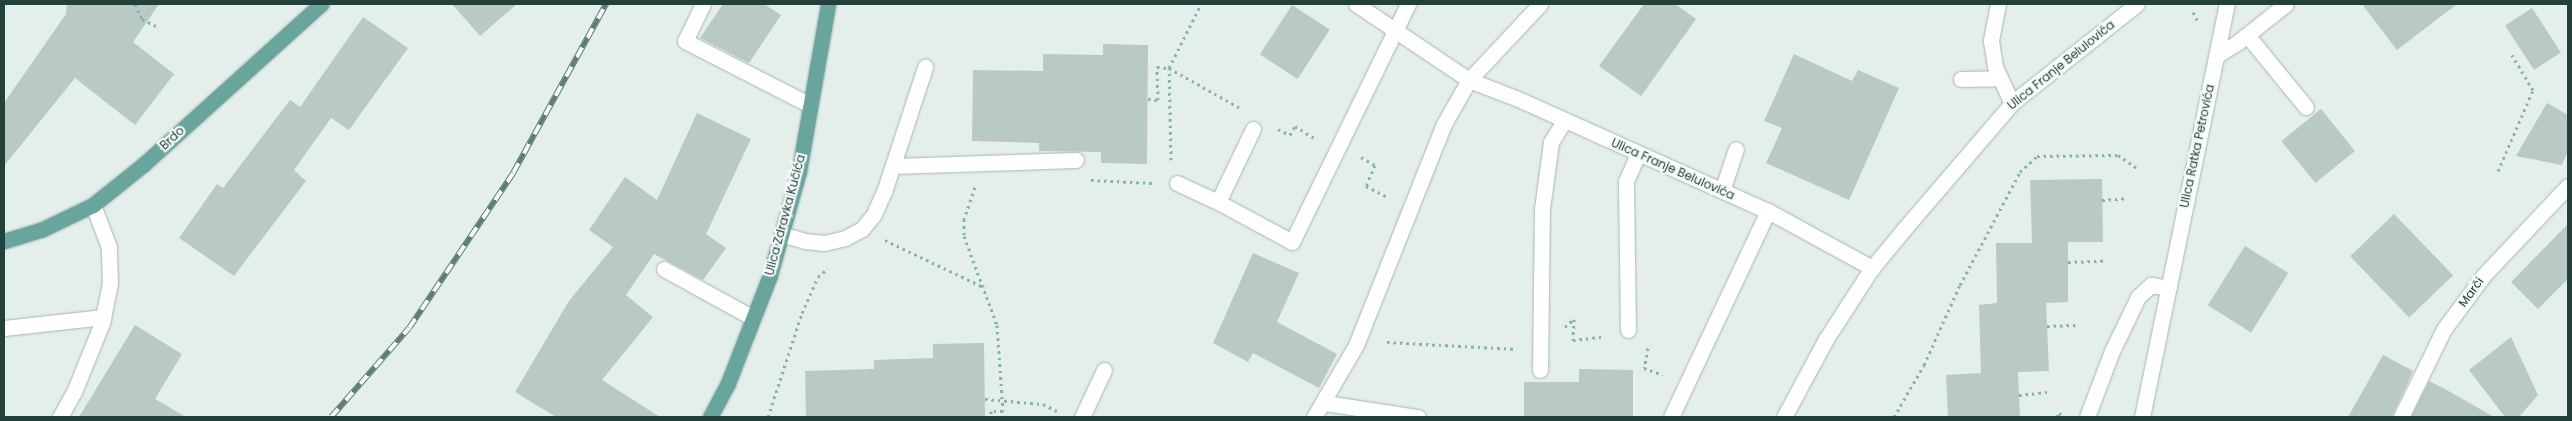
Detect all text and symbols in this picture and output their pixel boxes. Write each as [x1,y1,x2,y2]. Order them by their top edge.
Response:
street label: Ulica Franje Belulovića [2005,17,2117,113]
street label: Ulica Ratka Petrovića [2177,83,2217,209]
street label: Brdo [157,123,187,153]
street label: Ulica Franje Belulovića [1609,135,1737,203]
street label: Ulica Zdravka Kučića [762,153,808,277]
street label: Marči [2455,274,2487,310]

